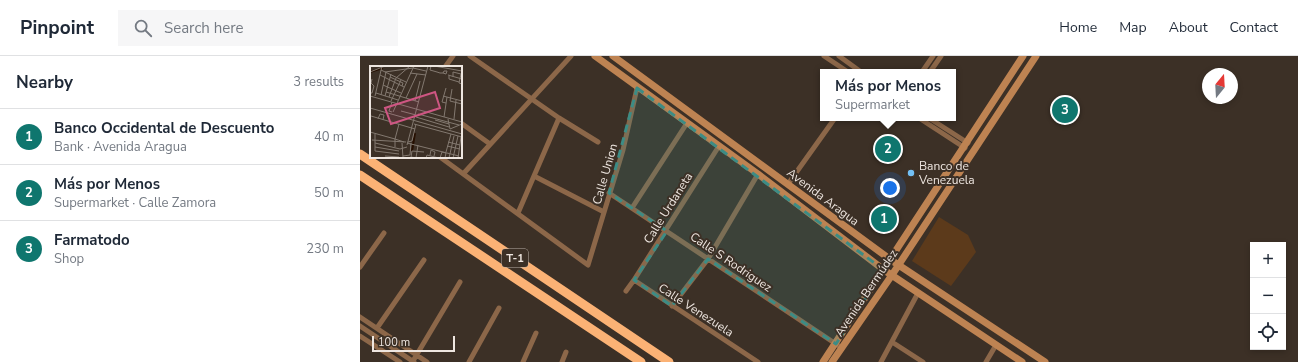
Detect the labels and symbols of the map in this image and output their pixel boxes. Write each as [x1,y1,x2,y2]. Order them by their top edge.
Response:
inset map [370,66,462,158]
north arrow [1202,68,1238,104]
pin: 3 [1052,95,1078,125]
pin: 2 [875,134,901,164]
street label: Calle Union [589,142,621,206]
place label: Banco de Venezuela [918,158,975,188]
street label: Avenida Aragua [784,165,862,229]
marker: Banco de Venezuela [906,168,916,178]
street label: Calle Urdaneta [640,169,696,247]
your location [880,178,900,198]
pin: 1 [871,204,897,234]
street label: Calle S Rodriguez [687,229,775,296]
street label: Avenida Bermúdez [831,246,901,340]
road number: T-1 [502,249,528,267]
street label: Calle Venezuela [655,280,737,340]
scale bar [372,334,455,353]

